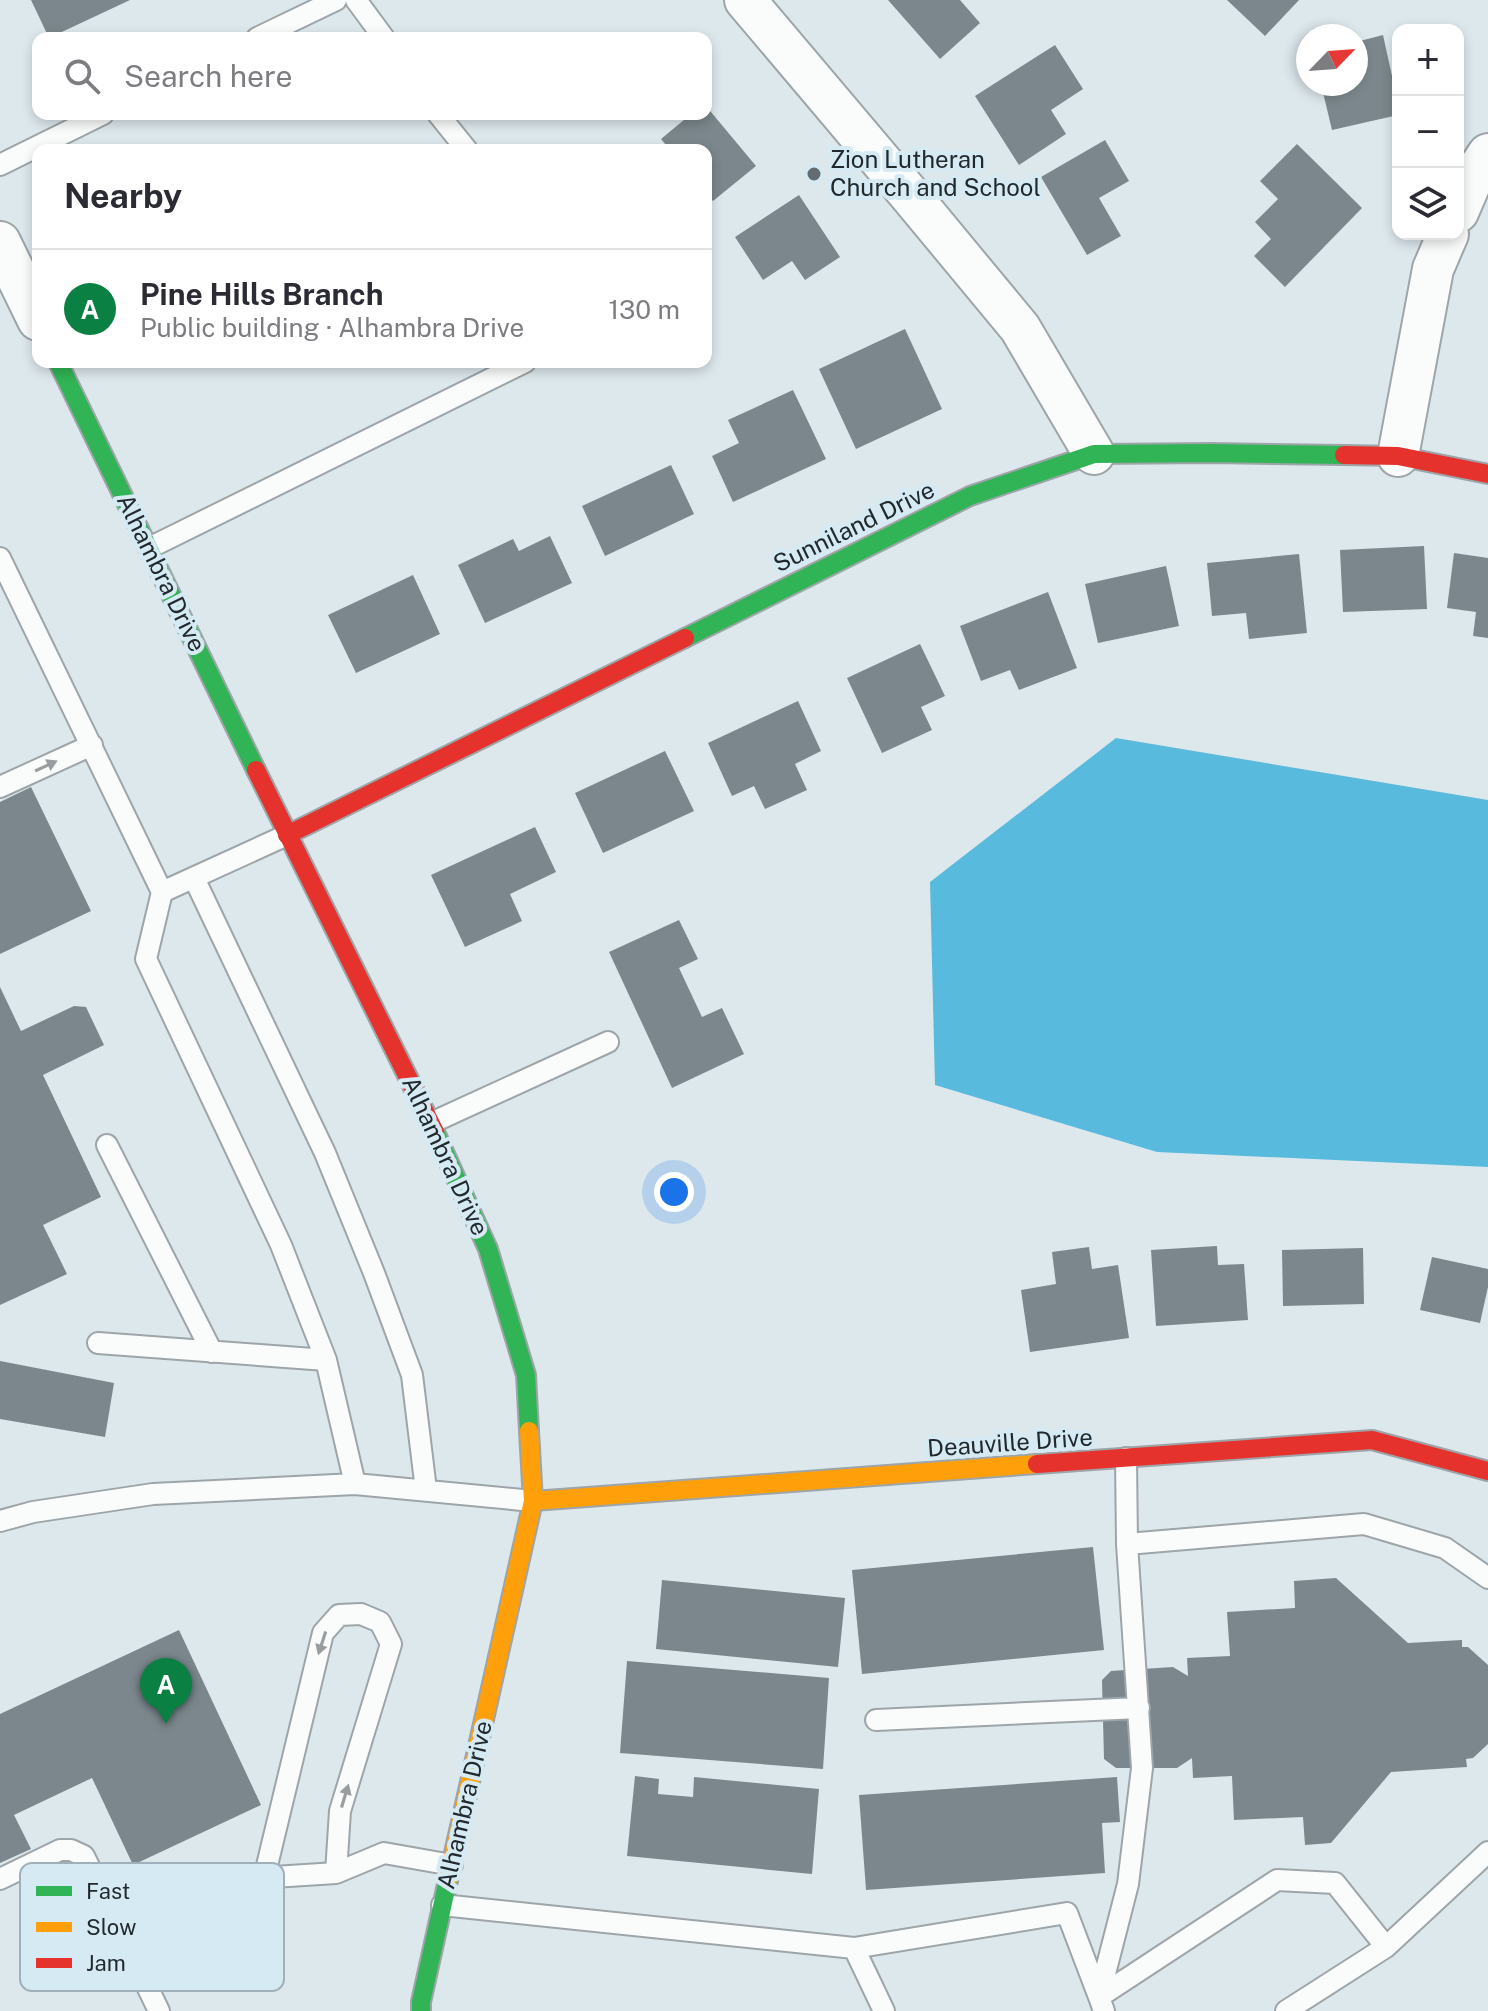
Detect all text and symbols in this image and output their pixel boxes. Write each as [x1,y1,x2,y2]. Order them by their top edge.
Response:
north arrow [1296,24,1368,96]
map controls [1392,24,1464,240]
button: + [1392,24,1464,96]
search box [32,32,712,120]
icon: search [60,54,104,98]
text: Search here [124,58,292,94]
button: − [1392,96,1464,168]
place label: Zion Lutheran Church and School [830,145,1041,201]
marker: Zion Lutheran Church and School [805,165,823,183]
button: layers [1392,168,1464,240]
text: Nearby [64,176,182,216]
text: Pine Hills Branch [140,276,383,312]
text: A [81,294,99,325]
text: 130 m [608,294,680,325]
text: Public building · Alhambra Drive [140,312,524,343]
street label: Sunniland Drive [768,475,939,577]
street label: Alhambra Drive [112,489,212,656]
one-way arrow [34,760,58,773]
street label: Alhambra Drive [397,1072,495,1239]
your location [654,1172,694,1212]
street label: Deauville Drive [926,1422,1094,1462]
one-way arrow [315,1631,327,1655]
pin: A [140,1658,192,1724]
street label: Alhambra Drive [431,1718,497,1892]
one-way arrow [339,1783,352,1807]
legend [20,1863,284,1991]
text: Fast [86,1878,130,1904]
text: Slow [86,1914,136,1940]
text: Jam [86,1950,126,1976]

